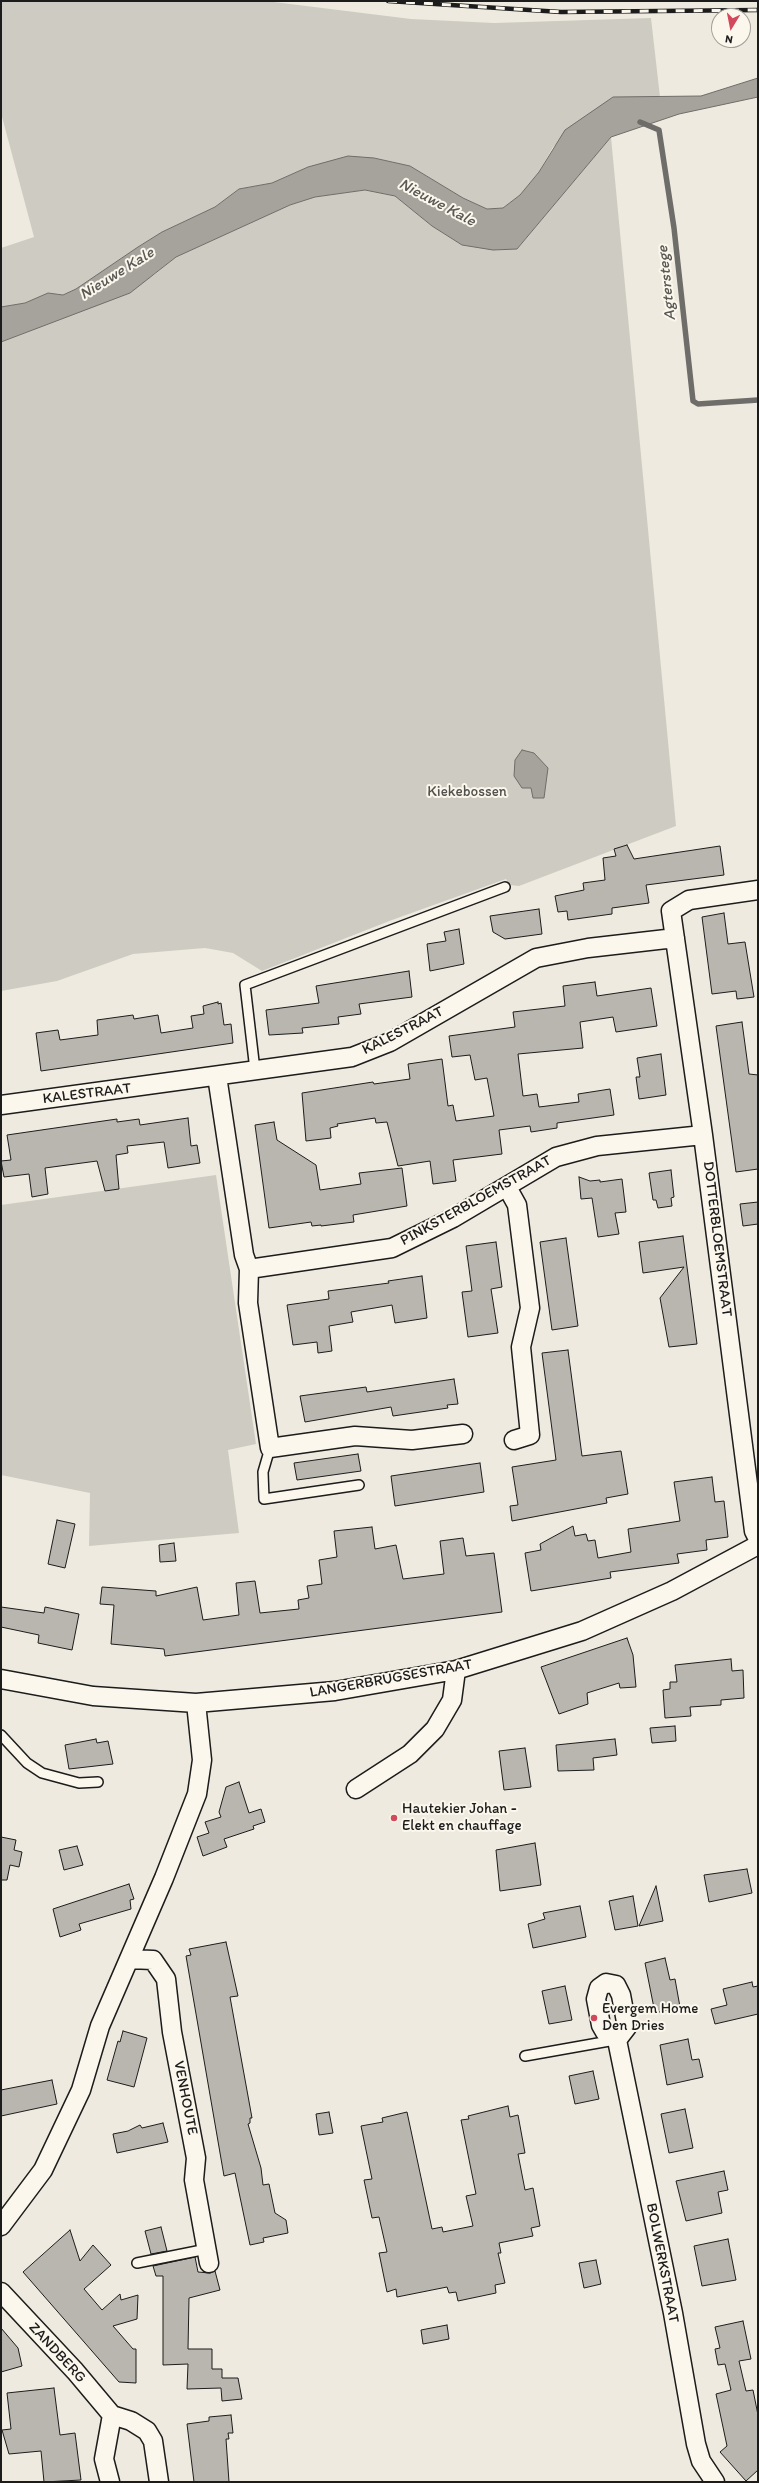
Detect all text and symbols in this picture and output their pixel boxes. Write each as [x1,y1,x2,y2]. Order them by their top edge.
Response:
north arrow [711,8,751,48]
text: N [724,32,734,46]
water label: Nieuwe Kale [395,175,479,231]
water label: Nieuwe Kale [76,244,158,304]
water label: Agterstege [654,245,680,321]
park label: Kiekebossen [427,783,507,801]
street label: KALESTRAAT [359,1003,447,1059]
street label: KALESTRAAT [42,1080,132,1108]
street label: PINKSTERBLOEMSTRAAT [397,1152,555,1250]
street label: DOTTERBLOEMSTRAAT [699,1160,735,1318]
street label: LANGERBRUGSESTRAAT [308,1656,474,1702]
place label: Hautekier Johan - Elekt en chauffage [402,1800,522,1835]
marker: Hautekier Johan - Elekt en chauffage [389,1813,399,1823]
place label: Evergem Home Den Dries [602,2000,698,2035]
marker: Evergem Home Den Dries [589,2013,599,2023]
street label: VENHOUTE [169,2059,201,2137]
street label: BOLWERKSTRAAT [642,2202,682,2324]
street label: ZANDBERG [25,2319,89,2387]

